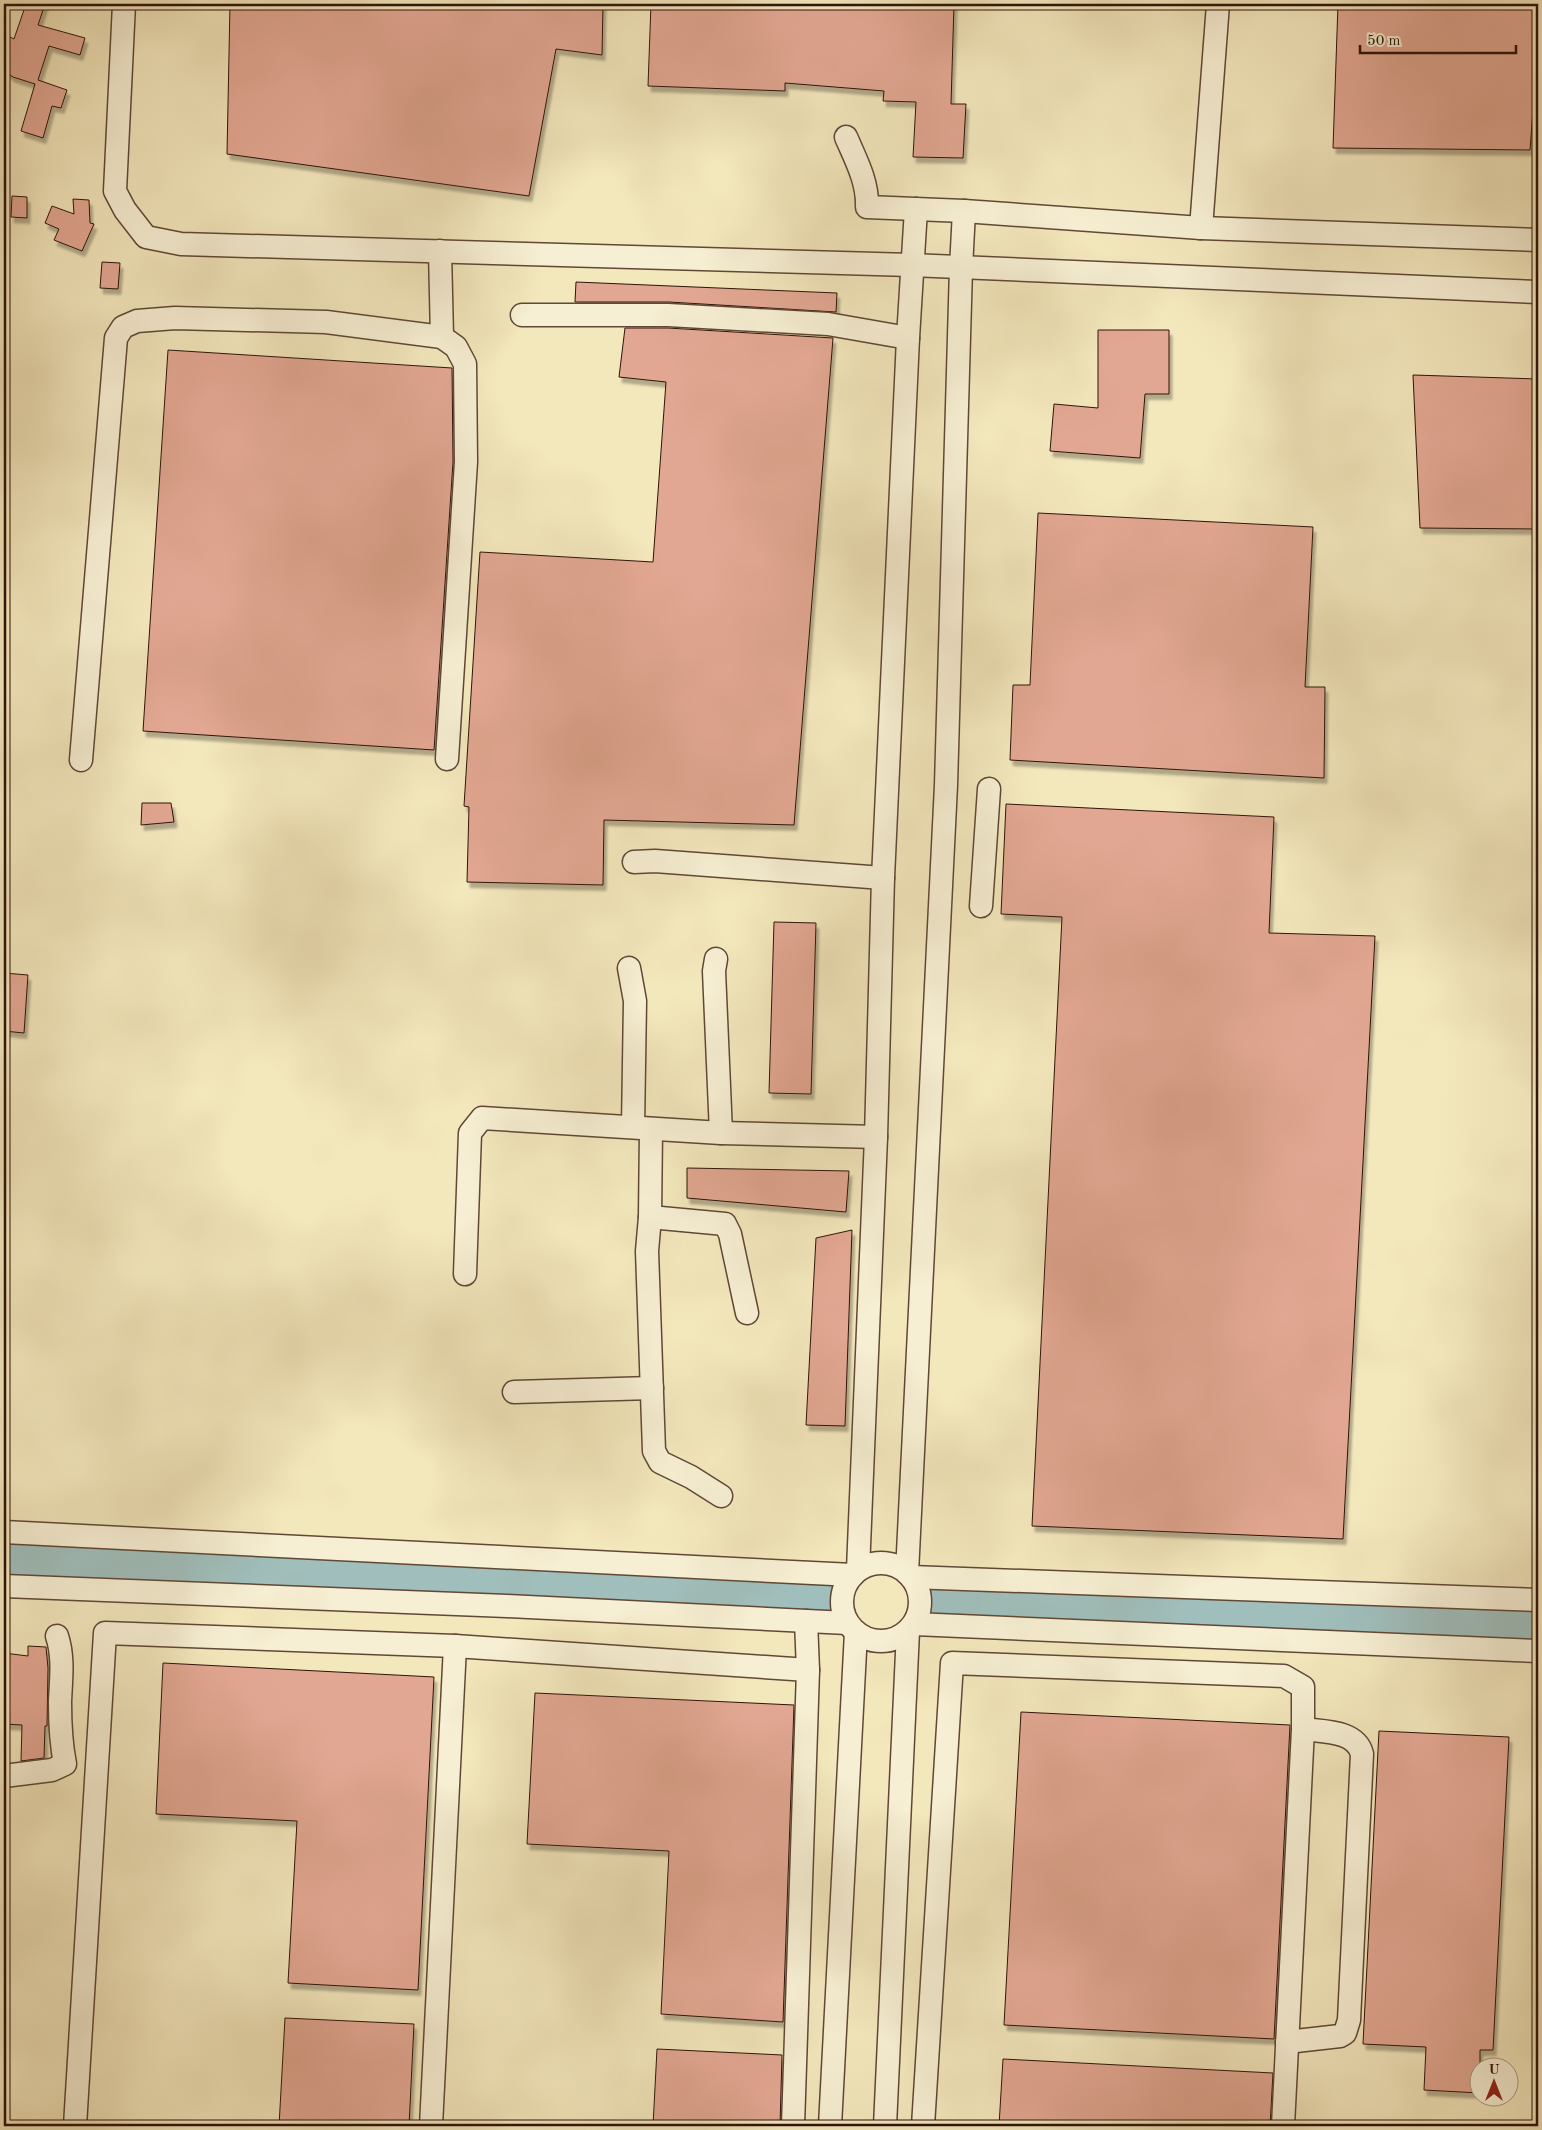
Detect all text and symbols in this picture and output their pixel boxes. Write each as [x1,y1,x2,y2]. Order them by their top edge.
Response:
scale bar [1360,22,1516,54]
text: 50 m [1367,34,1401,49]
north arrow [1470,2058,1520,2108]
text: U [1488,2063,1500,2077]

